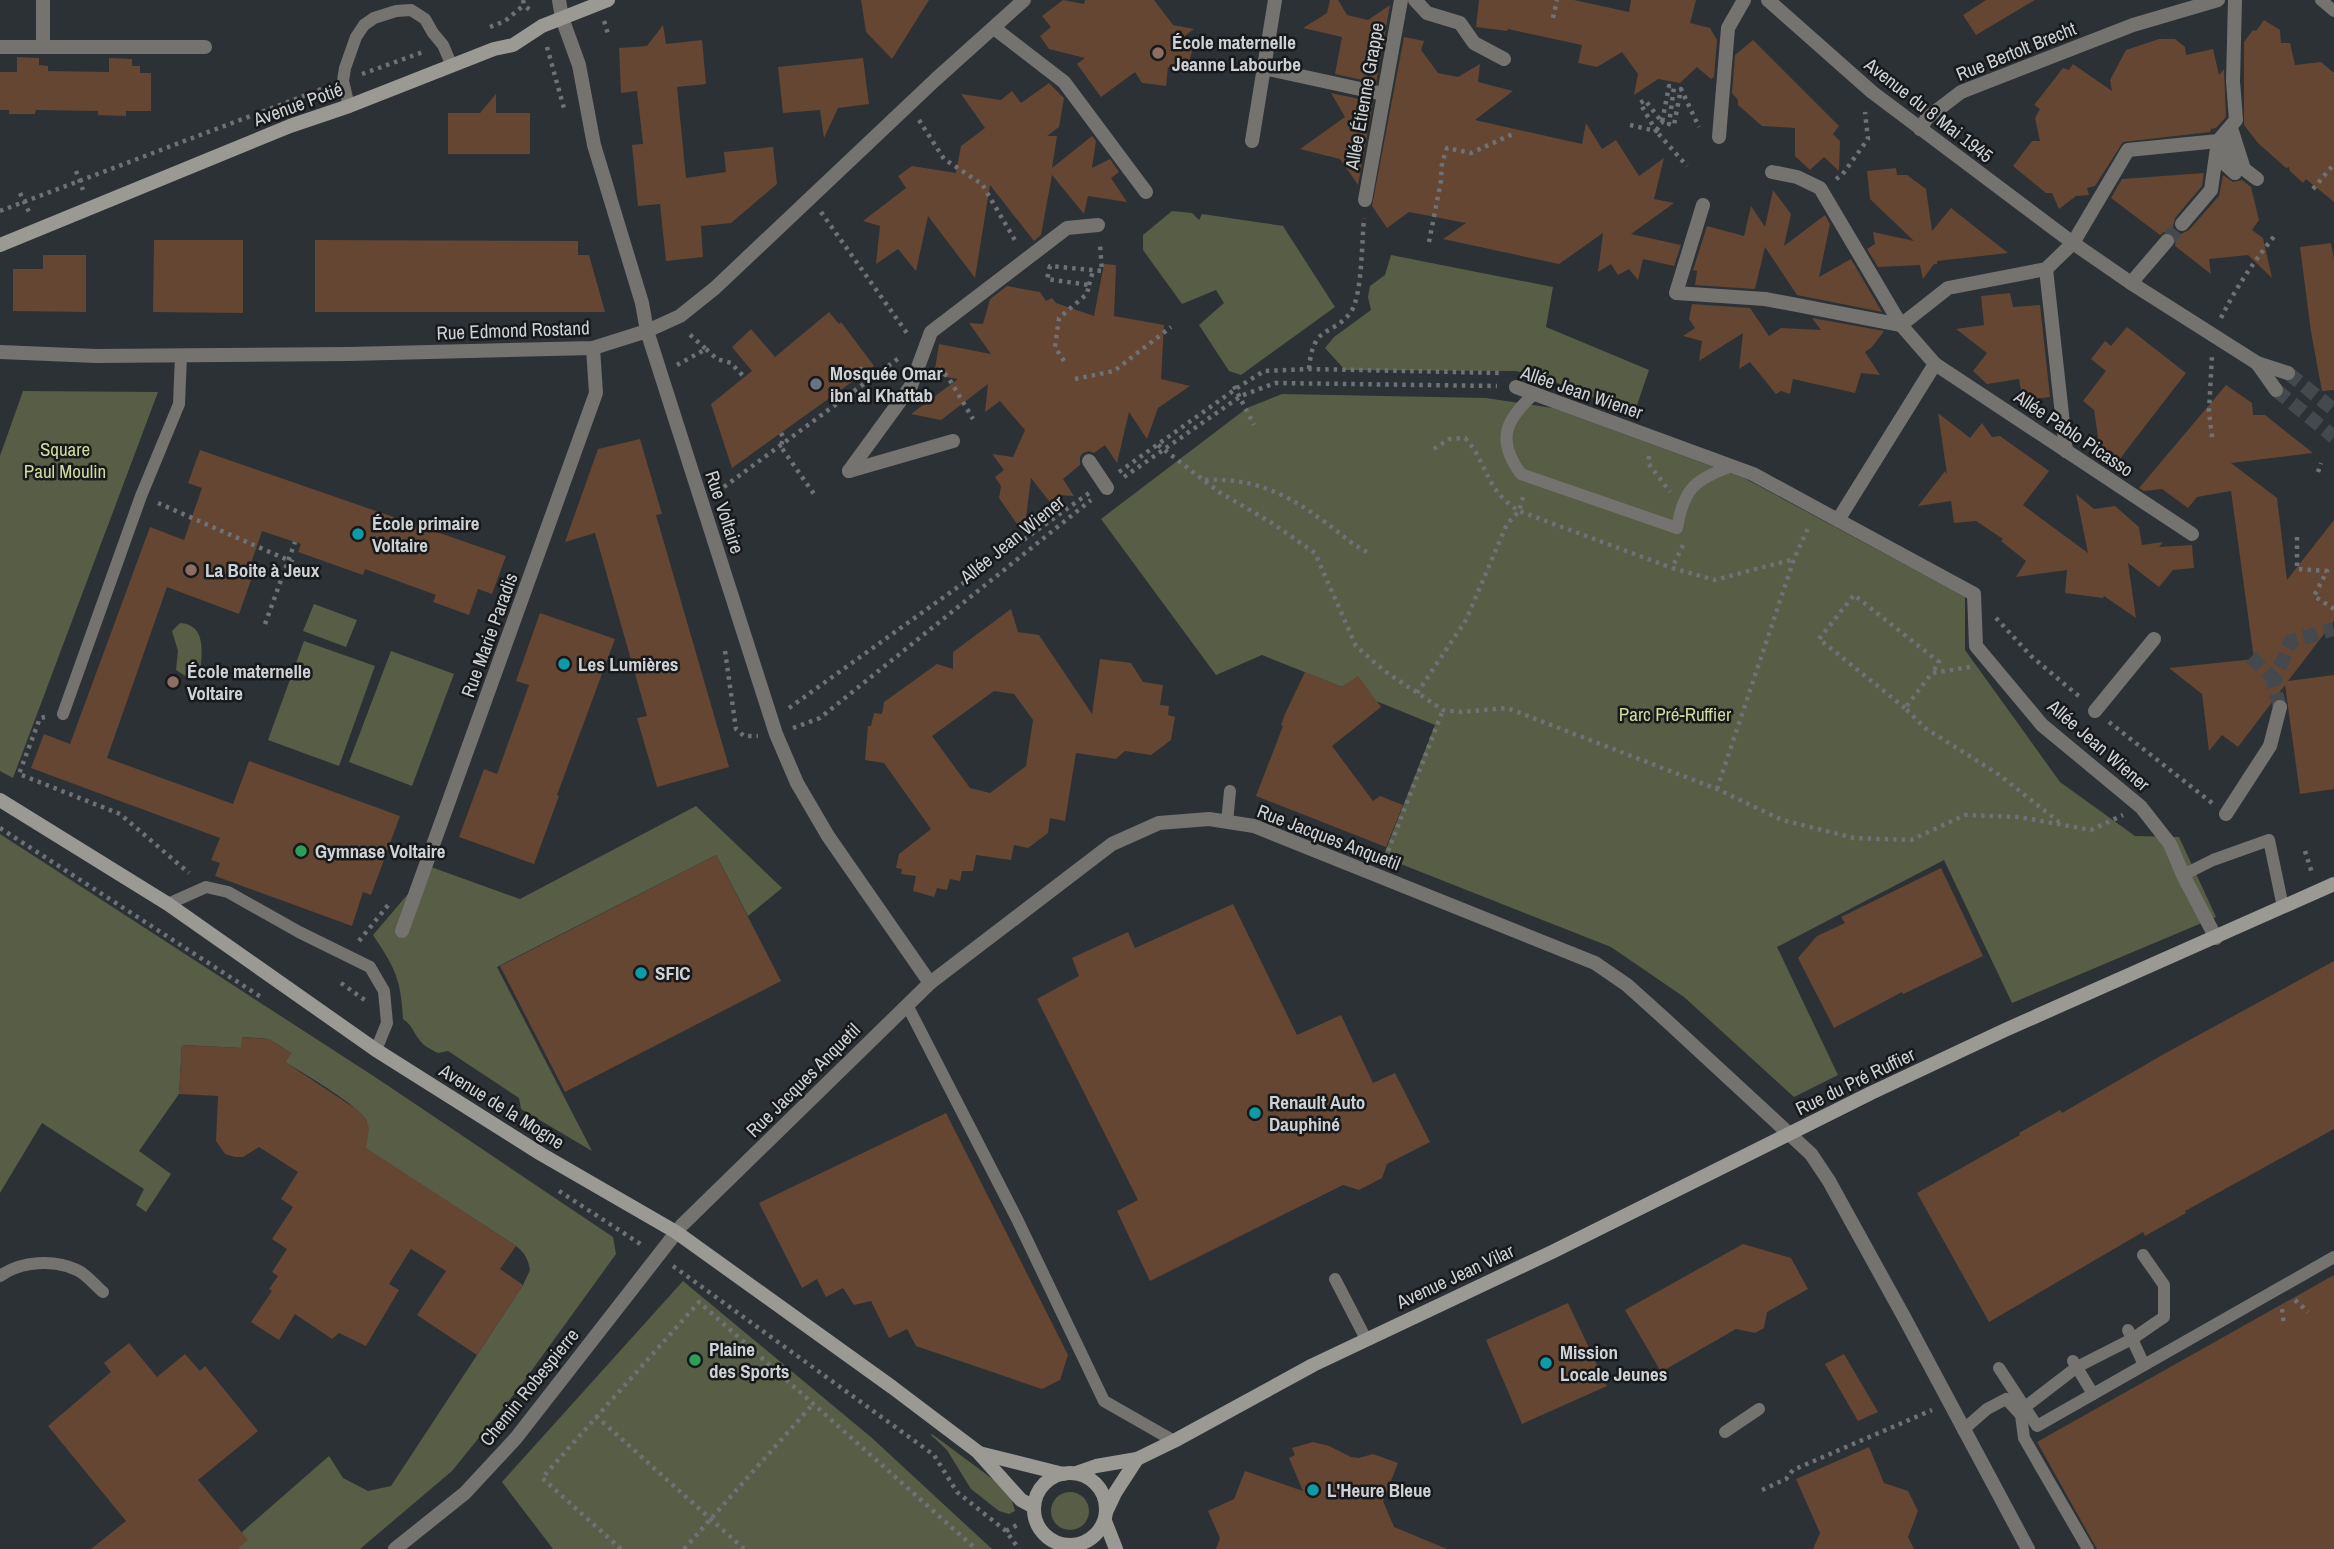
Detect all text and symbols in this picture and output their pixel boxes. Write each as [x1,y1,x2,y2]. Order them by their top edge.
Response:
street label: Rue Bertolt Brecht [1952,15,2080,87]
street label: Allée Étienne Grappe [1338,20,1390,173]
place label: École maternelle Jeanne Labourbe [1172,29,1301,77]
marker: École maternelle Jeanne Labourbe [1150,45,1166,61]
street label: Avenue du 8 Mai 1945 [1859,51,1999,169]
street label: Avenue Potié [249,76,346,133]
street label: Rue Edmond Rostand [436,314,590,346]
street label: Allée Jean Wiener [1517,359,1647,425]
place label: Mosquée Omar ibn al Khattab [830,360,943,408]
marker: Mosquée Omar ibn al Khattab [808,376,824,392]
street label: Allée Pablo Picasso [2008,383,2139,483]
park label: Square Paul Moulin [24,436,106,484]
street label: Rue Voltaire [699,467,751,557]
street label: Allée Jean Wiener [954,488,1070,590]
place label: École primaire Voltaire [372,510,480,558]
marker: École primaire Voltaire [350,526,366,542]
place label: La Boite à Jeux [205,557,320,583]
marker: La Boite à Jeux [183,562,199,578]
street label: Rue Marie Paradis [454,569,524,701]
place label: Les Lumières [578,651,678,677]
marker: Les Lumières [556,656,572,672]
place label: École maternelle Voltaire [187,658,311,706]
marker: École maternelle Voltaire [165,674,181,690]
street label: Allée Jean Wiener [2042,693,2156,797]
park label: Parc Pré-Ruffier [1619,701,1732,727]
street label: Rue Jacques Anquetil [1254,798,1404,876]
place label: Gymnase Voltaire [315,838,446,864]
marker: Gymnase Voltaire [293,843,309,859]
place label: SFIC [655,960,691,986]
marker: SFIC [633,965,649,981]
street label: Rue Jacques Anquetil [740,1017,866,1143]
street label: Rue du Pré Ruffier [1791,1041,1920,1121]
street label: Avenue de la Mogne [434,1057,569,1155]
place label: Renault Auto Dauphiné [1269,1089,1365,1137]
marker: Renault Auto Dauphiné [1247,1105,1263,1121]
street label: Avenue Jean Vilar [1391,1237,1519,1315]
street label: Chemin Robespierre [473,1323,585,1451]
place label: Plaine des Sports [709,1336,790,1384]
place label: Mission Locale Jeunes [1560,1339,1667,1387]
marker: Plaine des Sports [687,1352,703,1368]
marker: Mission Locale Jeunes [1538,1355,1554,1371]
place label: L'Heure Bleue [1327,1477,1431,1503]
marker: L'Heure Bleue [1305,1482,1321,1498]

